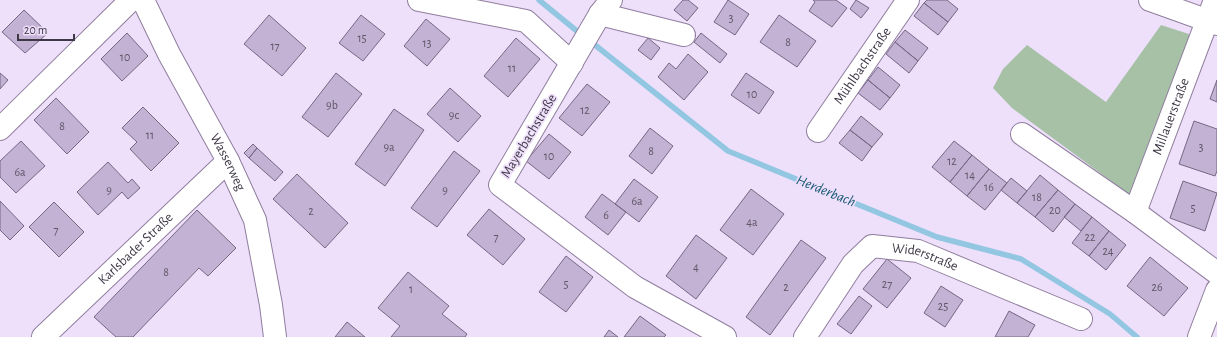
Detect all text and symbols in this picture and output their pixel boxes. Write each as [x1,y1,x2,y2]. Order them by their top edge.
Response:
house number: 3 [729,12,734,24]
scale bar [18,16,74,42]
text: 20 m [24,24,47,36]
street label: Mühlbachstraße [832,25,894,107]
house number: 15 [357,32,367,44]
house number: 8 [785,36,791,48]
house number: 13 [422,37,432,49]
house number: 17 [270,40,280,52]
house number: 10 [120,51,130,63]
house number: 11 [508,62,516,74]
street label: Millauerstraße [1150,76,1192,157]
house number: 10 [747,88,757,100]
street label: Mayerbachstraße [499,92,559,180]
house number: 9b [326,99,338,111]
house number: 12 [580,104,590,116]
house number: 9c [449,109,460,121]
house number: 8 [59,120,65,132]
house number: 11 [146,129,154,141]
street label: Wasserweg [207,131,248,193]
house number: 9a [383,141,395,153]
house number: 3 [1199,141,1204,153]
house number: 8 [648,145,654,157]
house number: 10 [544,150,554,162]
house number: 12 [947,155,957,167]
house number: 6a [14,166,26,178]
house number: 14 [965,169,975,181]
water label: Herderbach [794,172,858,210]
house number: 16 [984,181,994,193]
house number: 9 [106,184,112,196]
house number: 9 [442,184,448,196]
house number: 18 [1032,191,1042,203]
house number: 6a [631,195,643,207]
house number: 5 [1190,202,1196,214]
house number: 20 [1049,204,1061,216]
house number: 2 [308,205,314,217]
house number: 6 [603,209,609,221]
street label: Karlsbader Straße [96,210,176,287]
house number: 4a [746,216,758,228]
house number: 7 [53,224,59,236]
house number: 7 [493,231,499,243]
house number: 22 [1085,231,1096,243]
street label: Widerstraße [891,241,960,274]
house number: 24 [1102,245,1114,257]
house number: 4 [693,261,699,273]
house number: 8 [163,266,169,278]
house number: 5 [563,278,569,290]
house number: 27 [882,278,892,290]
house number: 2 [783,281,789,293]
house number: 26 [1151,281,1163,293]
house number: 1 [409,283,413,295]
house number: 25 [938,300,948,312]

